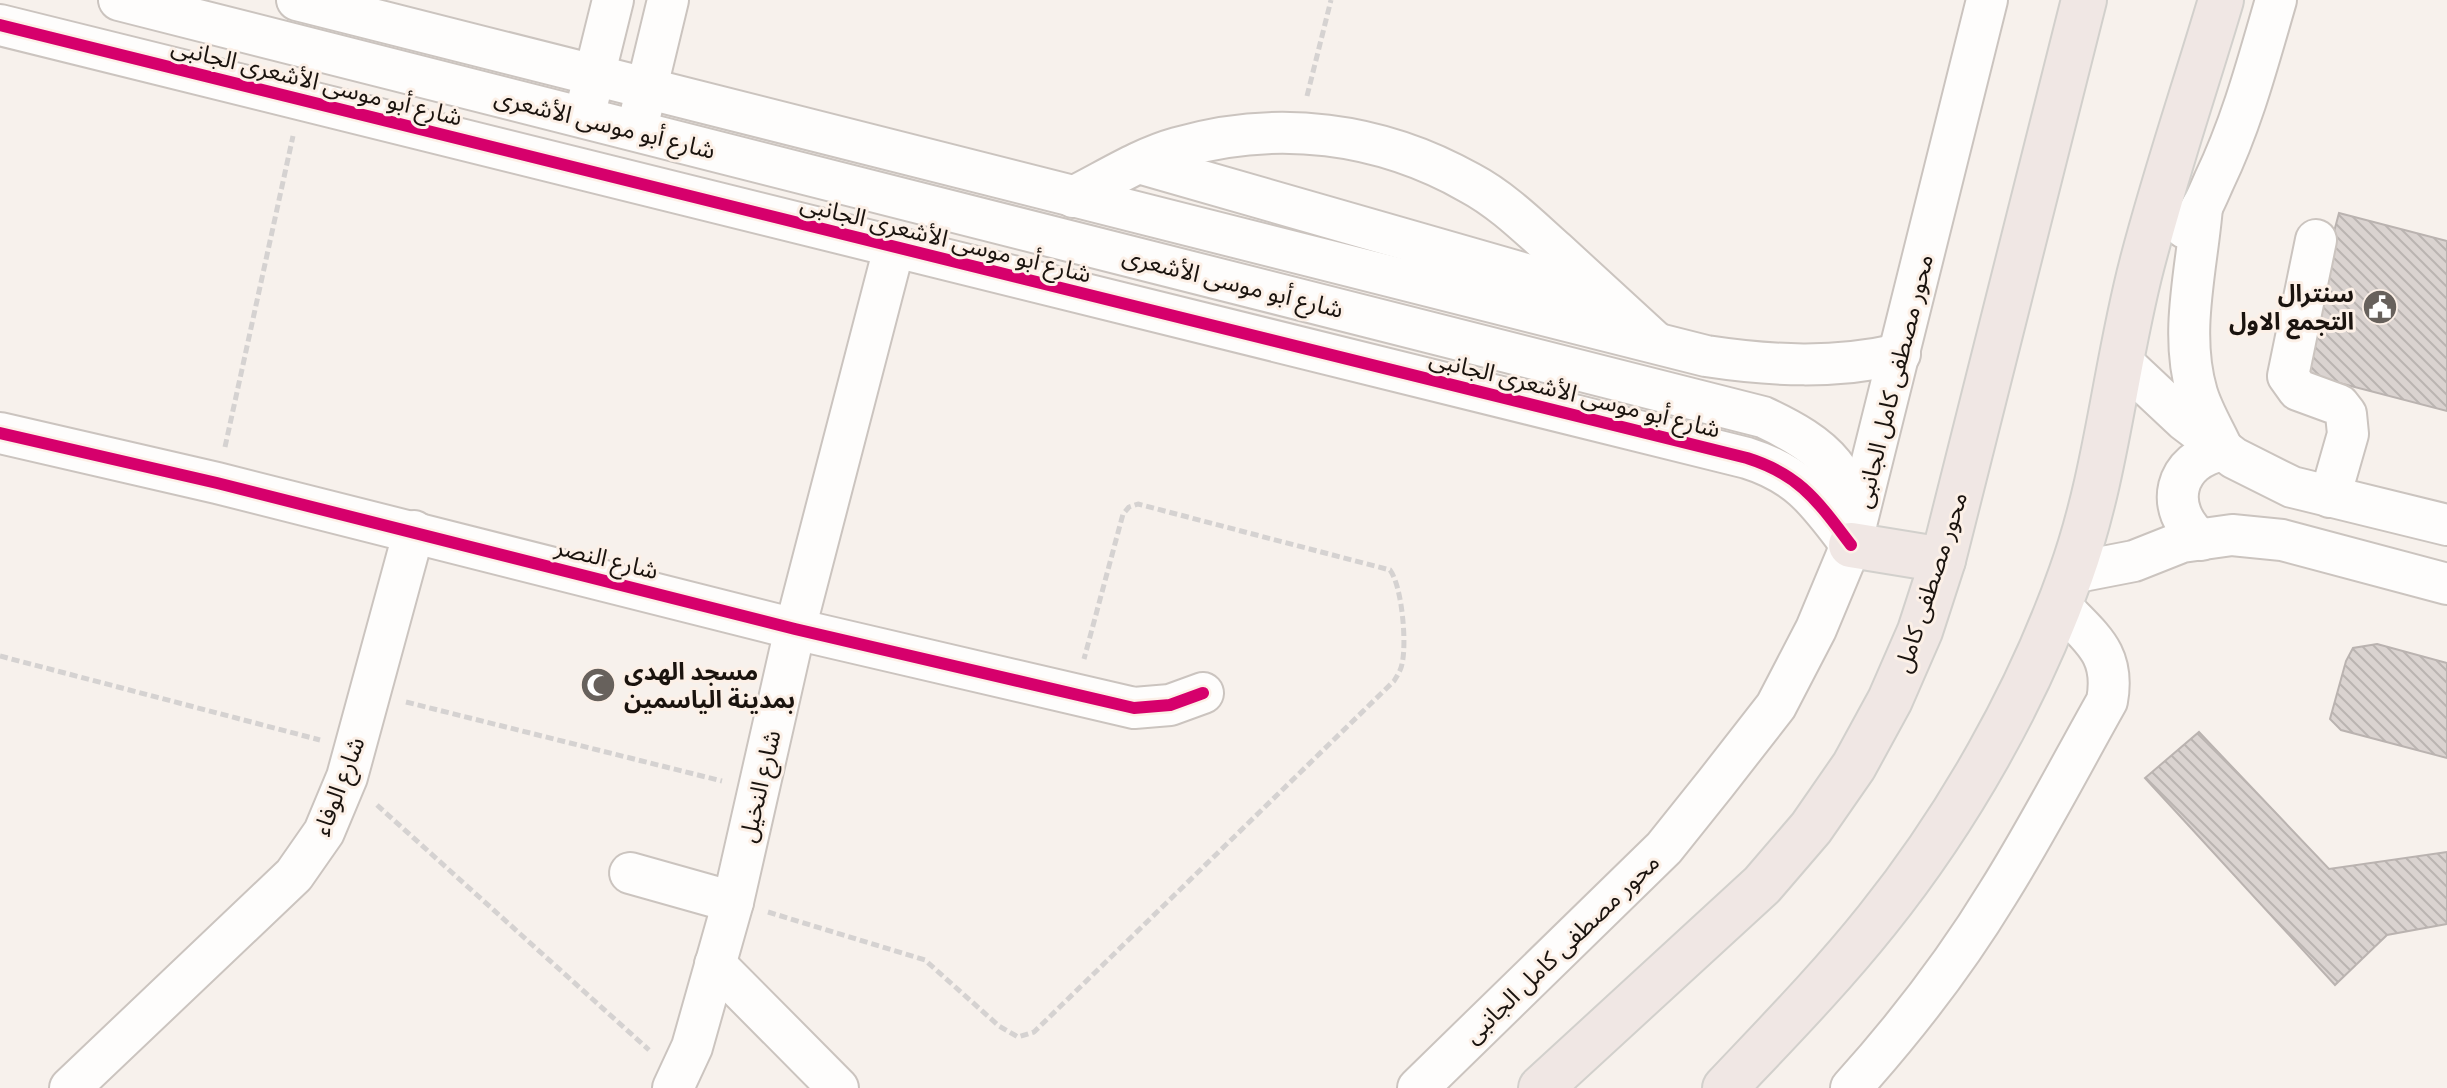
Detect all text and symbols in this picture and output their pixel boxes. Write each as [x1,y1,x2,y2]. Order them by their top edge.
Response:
street label: شارع أبو موسى الأشعرى الجانبى [168,29,466,135]
street label: شارع أبو موسى الأشعرى [491,80,719,168]
street label: شارع أبو موسى الأشعرى الجانبى [797,186,1095,292]
street label: شارع أبو موسى الأشعرى [1119,239,1347,327]
street label: محور مصطفى كامل الجانبى [1846,251,1940,511]
place label: سنترال التجمع الاول [2229,277,2354,340]
public building icon: سنترال التجمع الاول [2361,288,2399,326]
street label: شارع أبو موسى الأشعرى الجانبى [1426,341,1724,447]
street label: محور مصطفى كامل [1886,488,1974,676]
street label: شارع النصر [551,530,662,588]
place label: مسجد الهدى بمدينة الياسمين [624,655,795,715]
mosque icon: مسجد الهدى بمدينة الياسمين [579,666,617,704]
street label: شارع النخيل [731,727,789,846]
street label: شارع الوفاء [305,732,373,841]
street label: محور مصطفى كامل الجانبى [1456,846,1666,1050]

